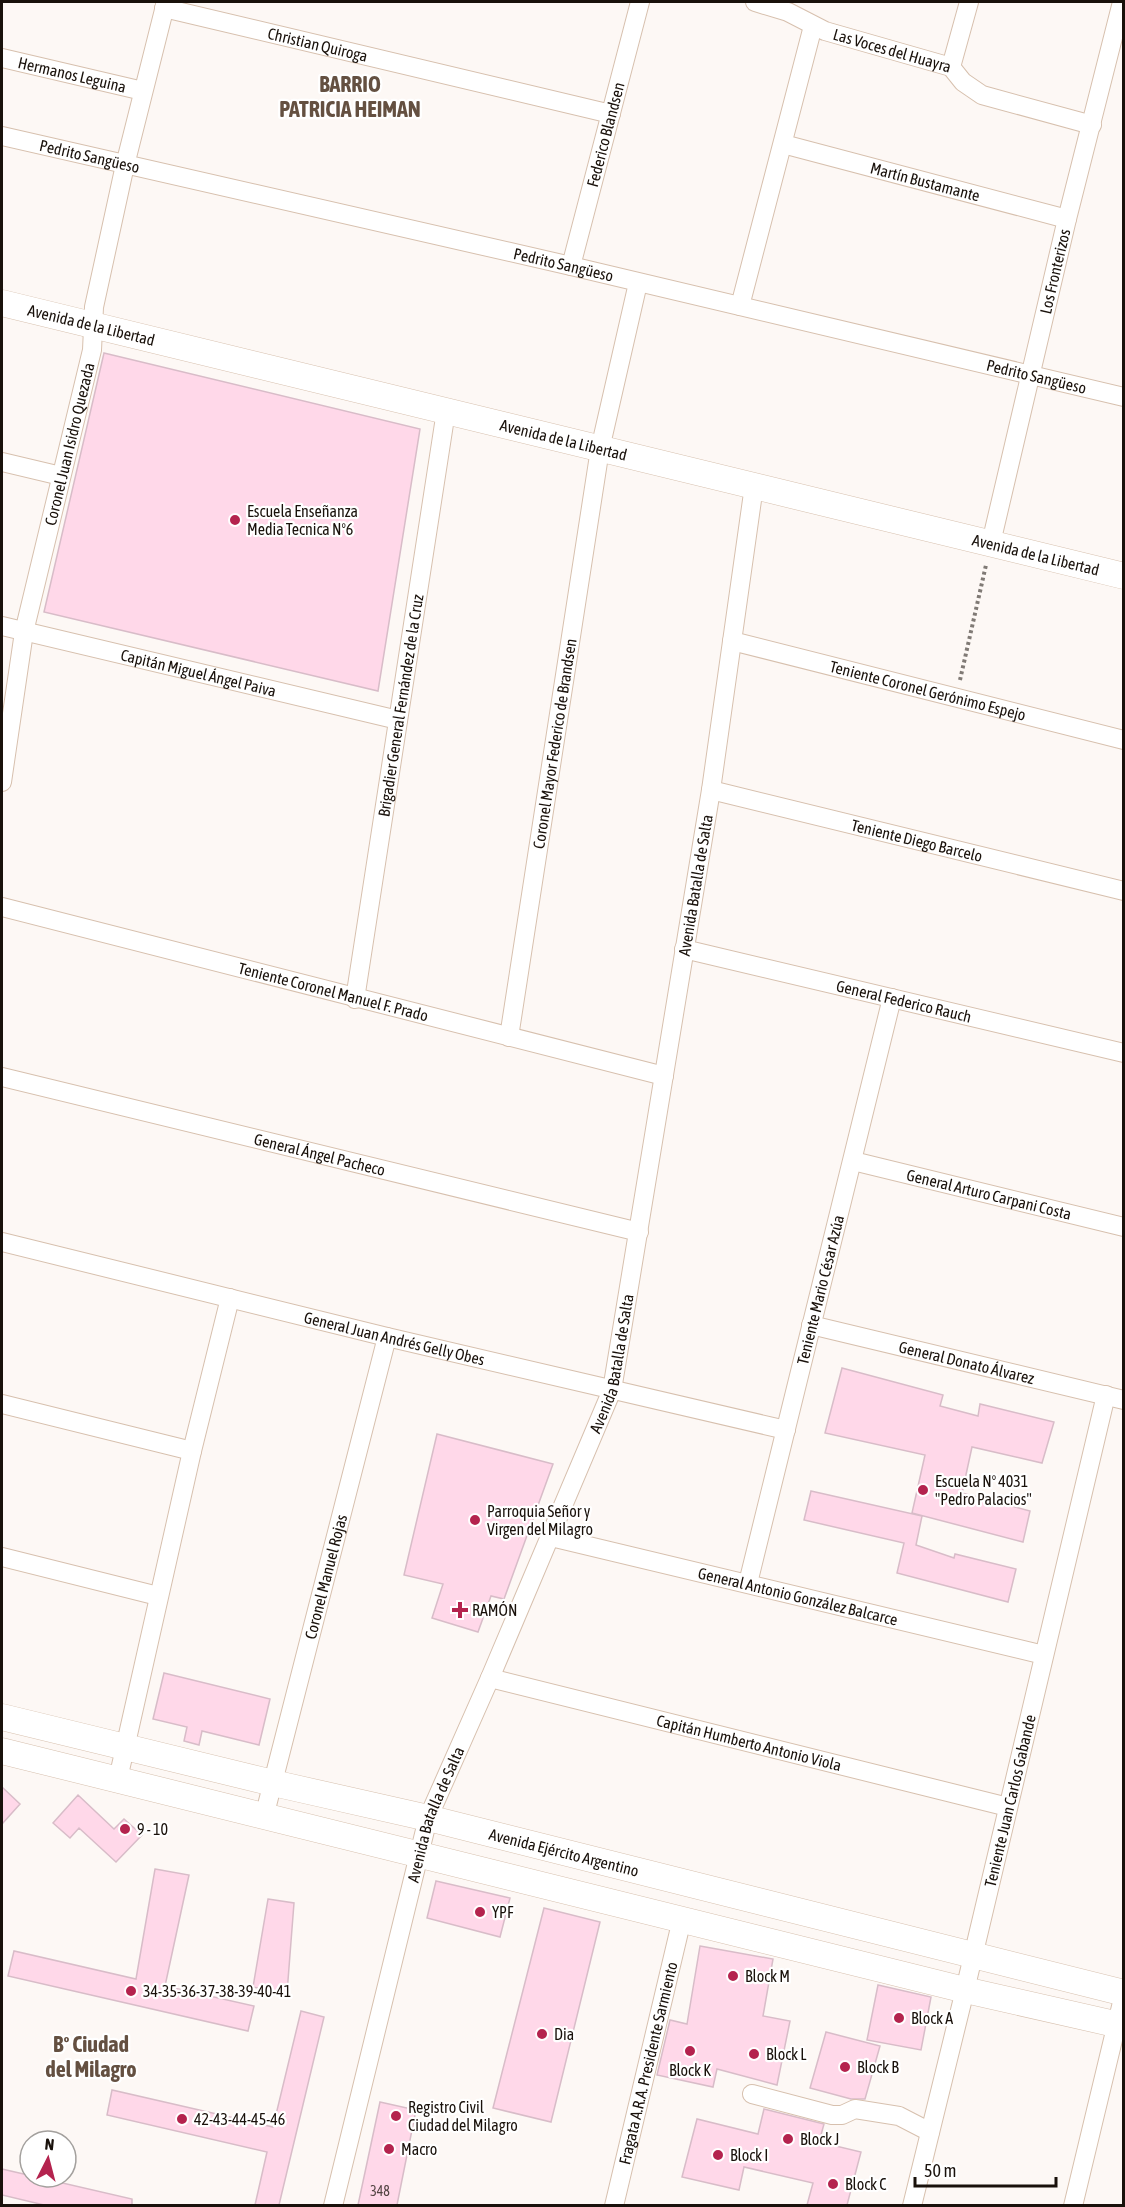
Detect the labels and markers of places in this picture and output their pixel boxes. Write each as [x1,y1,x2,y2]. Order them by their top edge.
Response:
place label: Escuela Enseñanza Media Tecnica N°6 [247,502,358,538]
marker: Escuela Enseñanza Media Tecnica N°6 [228,513,242,527]
place label: Escuela N° 4031 "Pedro Palacios" [935,1472,1032,1508]
marker: Escuela N° 4031 "Pedro Palacios" [916,1483,930,1497]
place label: Parroquia Señor y Virgen del Milagro [487,1502,593,1539]
marker: Parroquia Señor y Virgen del Milagro [468,1513,482,1527]
place label: RAMÓN [472,1601,517,1619]
marker: RAMÓN [453,1603,467,1617]
place label: 9 - 10 [137,1820,168,1838]
marker: 9 - 10 [118,1822,132,1836]
place label: YPF [492,1903,514,1921]
marker: YPF [473,1905,487,1919]
place label: Block M [745,1967,790,1985]
marker: Block M [726,1969,740,1983]
place label: 34-35-36-37-38-39-40-41 [143,1982,291,2000]
marker: 34-35-36-37-38-39-40-41 [124,1984,138,1998]
place label: Block A [911,2009,953,2027]
marker: Block A [892,2011,906,2025]
place label: Dia [554,2025,574,2043]
marker: Dia [535,2027,549,2041]
marker: Block K [683,2044,697,2058]
place label: Block L [766,2045,807,2063]
marker: Block L [747,2047,761,2061]
place label: Block B [857,2058,899,2076]
marker: Block B [838,2060,852,2074]
place label: Block K [669,2061,711,2079]
place label: Registro Civil Ciudad del Milagro [408,2098,518,2135]
marker: Registro Civil Ciudad del Milagro [389,2109,403,2123]
place label: 42-43-44-45-46 [194,2110,285,2128]
marker: 42-43-44-45-46 [175,2112,189,2126]
place label: Block J [800,2130,839,2148]
marker: Block J [781,2132,795,2146]
place label: Macro [401,2140,437,2158]
marker: Macro [382,2142,396,2156]
place label: Block I [730,2146,768,2164]
marker: Block I [711,2148,725,2162]
place label: Block C [845,2175,887,2193]
marker: Block C [826,2177,840,2191]

